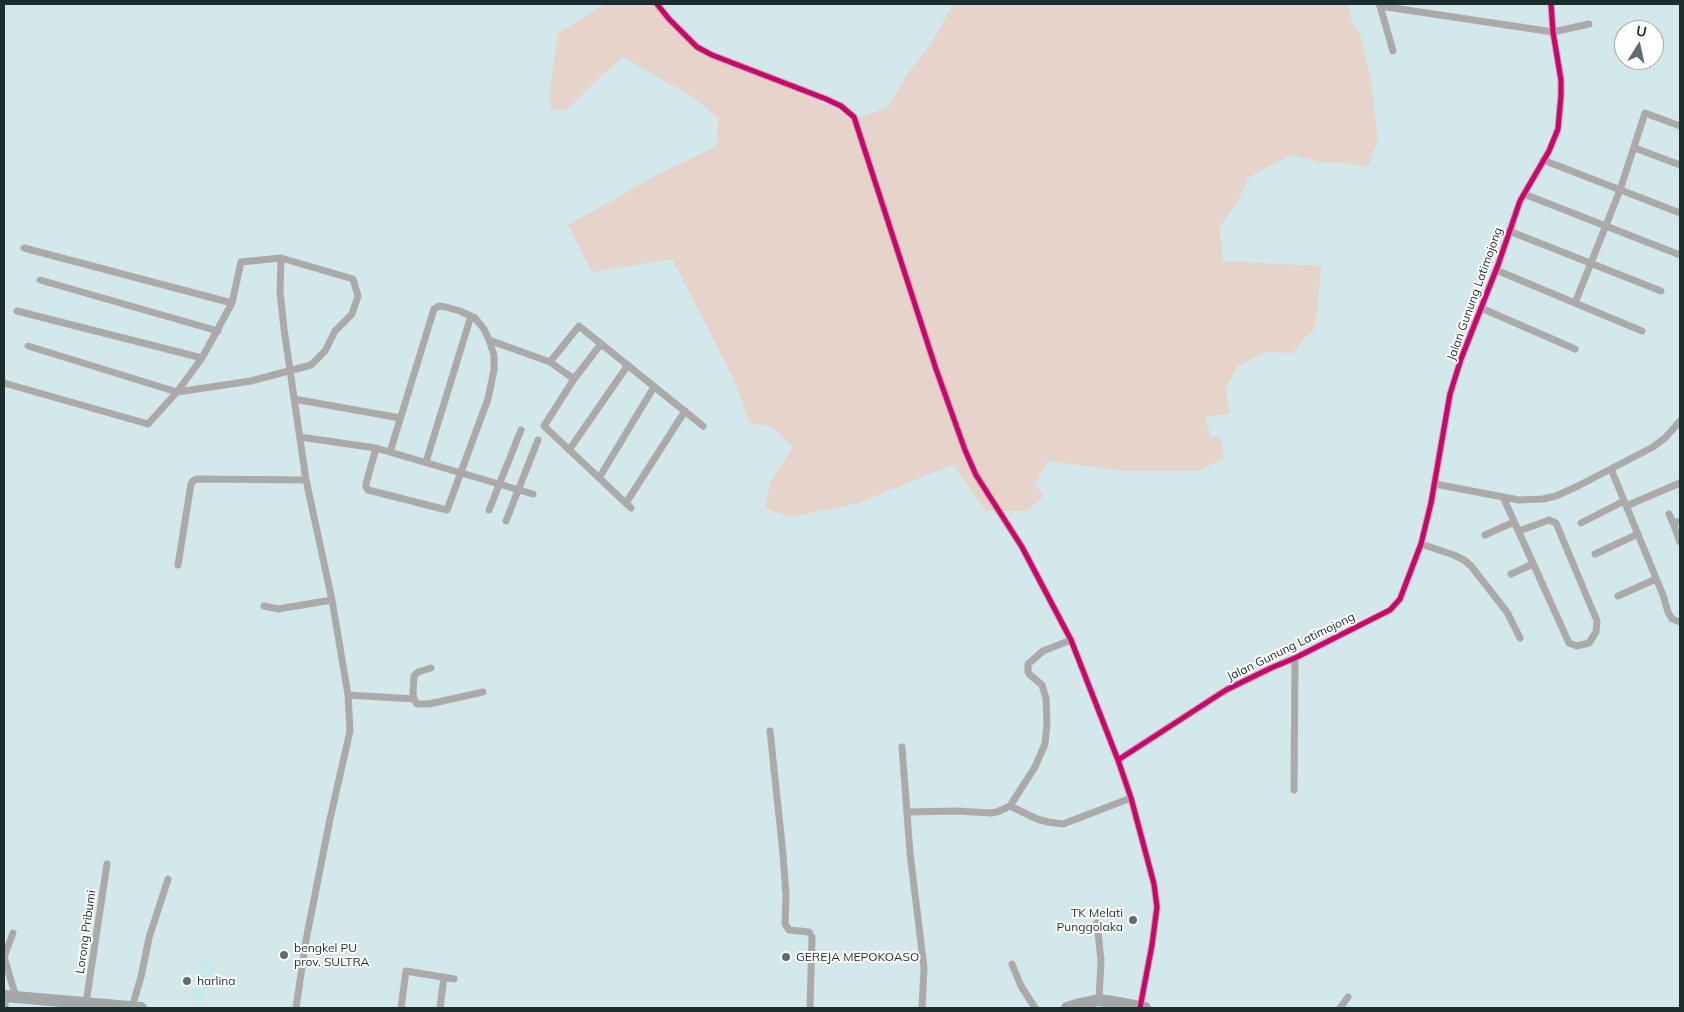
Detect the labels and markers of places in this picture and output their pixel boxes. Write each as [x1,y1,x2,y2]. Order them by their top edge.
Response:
place label: TK Melati Punggolaka [1057,906,1123,934]
marker: TK Melati Punggolaka [1127,914,1139,926]
place label: bengkel PU prov. SULTRA [294,941,369,969]
marker: bengkel PU prov. SULTRA [278,949,290,961]
place label: GEREJA MEPOKOASO [796,950,919,964]
marker: GEREJA MEPOKOASO [780,951,792,963]
place label: harlina [197,974,236,988]
marker: harlina [181,975,193,987]

